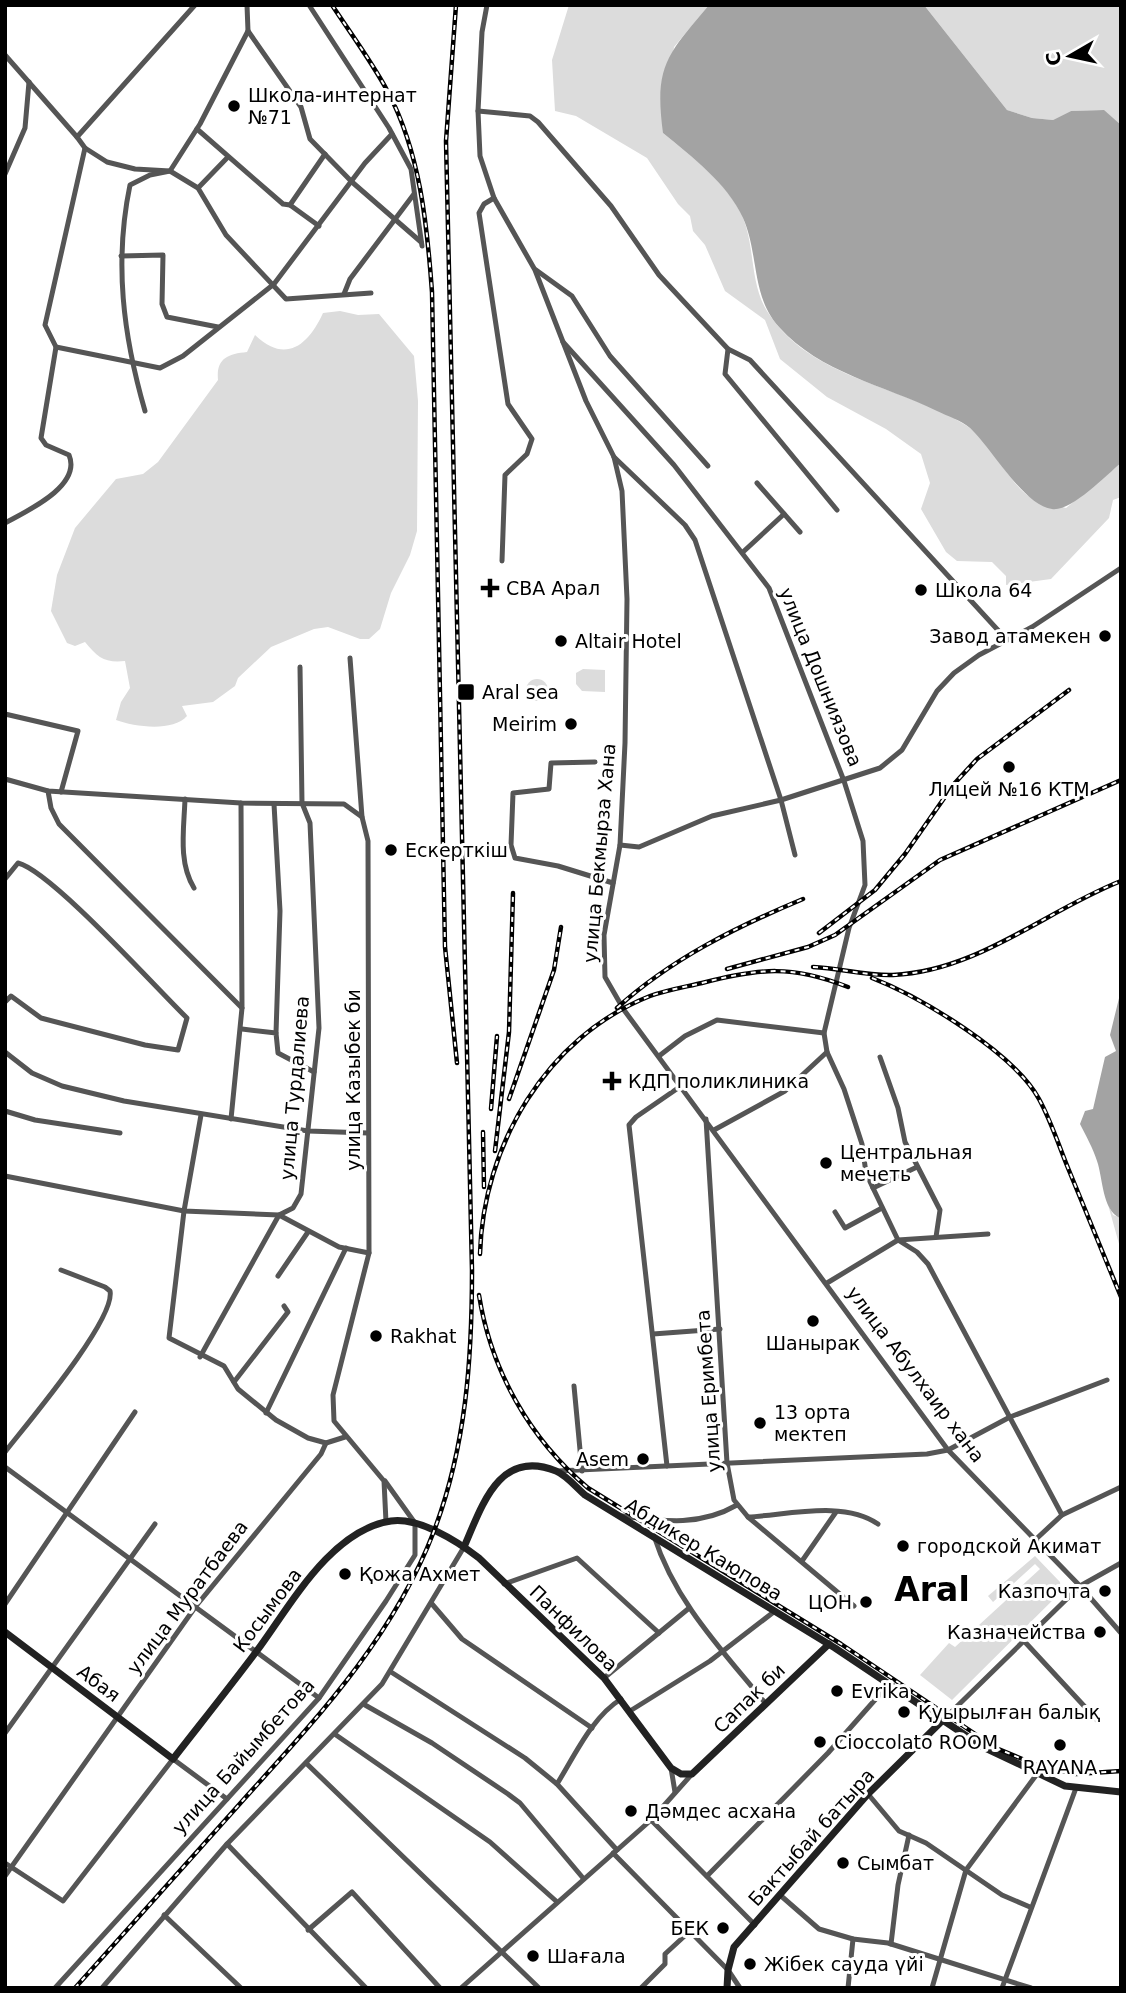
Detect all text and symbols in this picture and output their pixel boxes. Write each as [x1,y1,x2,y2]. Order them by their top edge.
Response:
north arrow [1035,21,1105,91]
text: С [1041,50,1065,67]
place label: Школа-интернат №71 [248,84,417,128]
marker: Школа-интернат №71 [226,98,242,114]
place label: СВА Арал [506,577,600,599]
marker: СВА Арал [480,578,500,598]
place label: Школа 64 [935,579,1032,601]
marker: Школа 64 [913,582,929,598]
street label: улица Дошниязова [775,584,867,770]
place label: Завод атамекен [929,625,1091,647]
marker: Завод атамекен [1097,628,1113,644]
place label: Altair Hotel [575,630,682,652]
marker: Altair Hotel [553,633,569,649]
place label: Aral sea [482,681,559,703]
marker: Aral sea [456,682,476,702]
place label: Meirim [492,713,557,735]
marker: Meirim [563,716,579,732]
street label: улица Бекмырза Хана [578,742,620,964]
marker: Лицей №16 КТМ [1001,759,1017,775]
place label: Лицей №16 КТМ [928,778,1090,800]
place label: Ескерткіш [405,839,508,861]
marker: Ескерткіш [383,842,399,858]
street label: улица Казыбек би [342,989,364,1171]
street label: улица Турдалиева [275,995,313,1181]
place label: КДП поликлиника [628,1070,809,1092]
marker: КДП поликлиника [602,1071,622,1091]
place label: Центральная мечеть [840,1141,972,1185]
marker: Центральная мечеть [818,1155,834,1171]
street label: улица Абулхаир хана [843,1282,989,1466]
street label: улица Еримбета [691,1309,725,1473]
marker: Шанырак [805,1313,821,1329]
place label: Rakhat [390,1325,457,1347]
marker: Rakhat [368,1328,384,1344]
place label: Шанырак [766,1332,860,1354]
place label: 13 орта мектеп [774,1401,851,1445]
marker: 13 орта мектеп [752,1415,768,1431]
place label: Asem [576,1448,629,1470]
marker: Asem [635,1451,651,1467]
street label: Абдикер Каюпова [621,1493,787,1605]
street label: улица Муратбаева [122,1516,252,1678]
place label: городской Акимат [917,1535,1101,1557]
marker: городской Акимат [895,1538,911,1554]
place label: Қожа Ахмет [359,1563,480,1585]
street label: Косымова [228,1564,306,1656]
marker: Қожа Ахмет [337,1566,353,1582]
district label: Aral [894,1570,970,1609]
place label: Казпочта [998,1580,1091,1602]
street label: Панфилова [526,1581,622,1675]
marker: Казпочта [1097,1583,1113,1599]
place label: ЦОН [808,1591,852,1613]
marker: ЦОН [858,1594,874,1610]
place label: Казначейства [947,1621,1086,1643]
marker: Казначейства [1092,1624,1108,1640]
street label: Сапак би [709,1659,789,1737]
street label: Абая [73,1660,125,1706]
street label: улица Байымбетова [167,1674,319,1838]
place label: Evrika [851,1680,910,1702]
marker: Evrika [829,1683,845,1699]
place label: Қуырылған балық [918,1701,1101,1723]
marker: Қуырылған балық [896,1704,912,1720]
place label: Cioccolato ROOM [834,1731,998,1753]
marker: Cioccolato ROOM [812,1734,828,1750]
marker: RAYANA [1052,1737,1068,1753]
place label: RAYANA [1023,1756,1097,1778]
street label: Бактыбай батыра [744,1764,878,1910]
place label: Дәмдес асхана [645,1800,796,1822]
marker: Дәмдес асхана [623,1803,639,1819]
place label: Сымбат [857,1852,934,1874]
marker: Сымбат [835,1855,851,1871]
place label: БЕК [670,1917,710,1939]
marker: БЕК [715,1920,731,1936]
place label: Шағала [547,1945,626,1967]
marker: Шағала [525,1948,541,1964]
place label: Жібек сауда үйі [764,1953,924,1975]
marker: Жібек сауда үйі [742,1956,758,1972]

